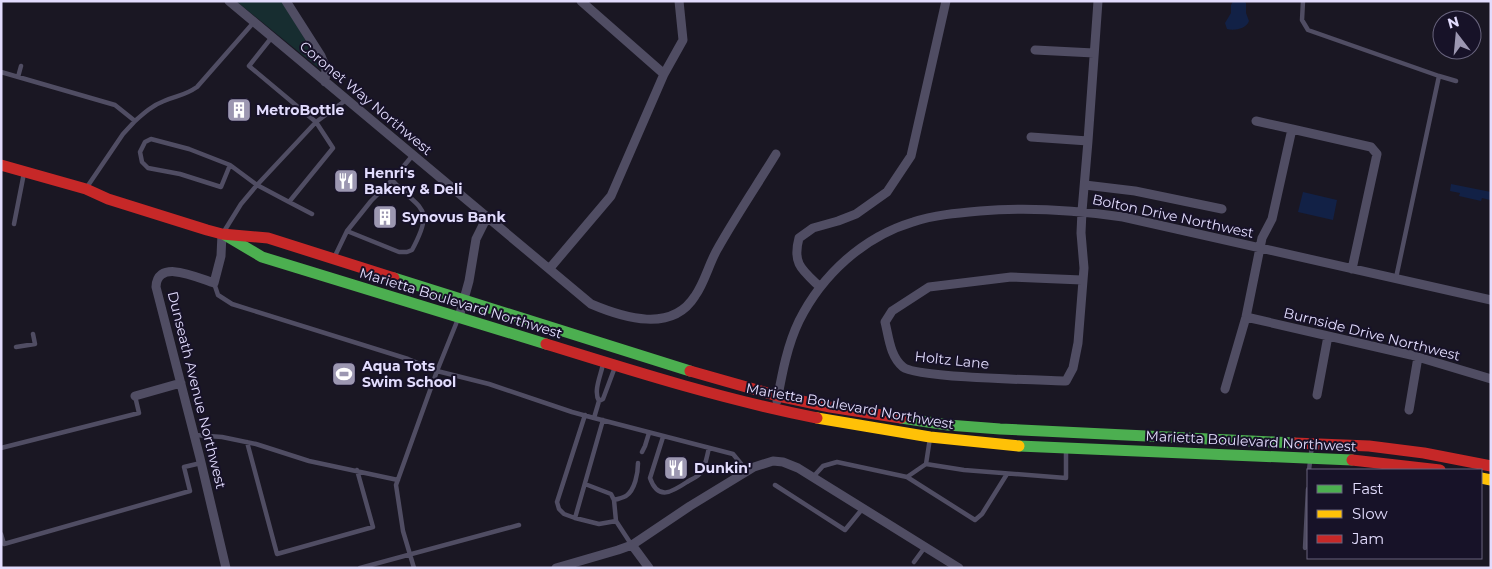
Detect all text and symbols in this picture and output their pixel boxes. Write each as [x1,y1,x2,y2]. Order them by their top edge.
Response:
north arrow [1432,10,1482,60]
text: N [1445,12,1461,33]
street label: Coronet Way Northwest [296,37,436,159]
building icon: MetroBottle [226,97,252,123]
place label: MetroBottle [256,101,344,119]
place label: Henri's Bakery & Deli [364,164,462,198]
restaurant icon: Henri's Bakery & Deli [333,168,359,194]
street label: Bolton Drive Northwest [1091,190,1256,242]
building icon: Synovus Bank [372,204,398,230]
place label: Synovus Bank [402,208,506,226]
street label: Marietta Boulevard Northwest [357,264,565,343]
street label: Dunseath Avenue Northwest [164,289,230,491]
street label: Burnside Drive Northwest [1282,303,1463,365]
street label: Holtz Lane [914,347,990,373]
place label: Aqua Tots Swim School [361,357,456,391]
sports icon: Aqua Tots Swim School [331,361,357,387]
street label: Marietta Boulevard Northwest [744,379,956,433]
street label: Marietta Boulevard Northwest [1145,426,1357,456]
restaurant icon: Dunkin' [663,455,689,481]
place label: Dunkin' [694,459,751,477]
legend [1307,469,1482,559]
text: Fast [1352,479,1383,498]
text: Slow [1352,504,1388,523]
text: Jam [1351,529,1384,548]

